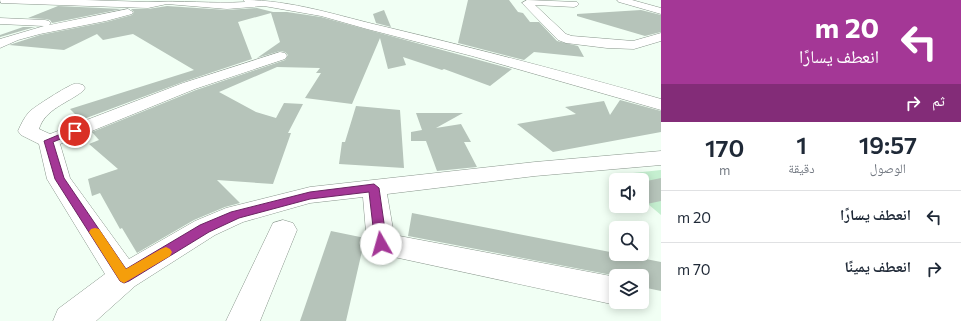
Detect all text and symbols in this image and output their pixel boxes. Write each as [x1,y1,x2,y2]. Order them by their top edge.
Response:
text: 20 m [815,10,879,44]
icon: left [893,16,945,68]
text: انعطف يسارًا [799,45,879,67]
text: ثم [932,91,945,109]
icon: right [902,92,924,114]
pin [58,114,92,148]
icon: arrive [64,120,86,142]
text: 1 [796,130,807,159]
text: 19:57 [859,130,917,159]
text: 170 [705,133,744,162]
text: دقيقة [788,160,815,176]
text: الوصول [870,160,906,176]
text: m [719,162,730,178]
map controls [609,173,649,309]
button: sound [609,173,649,213]
text: انعطف يسارًا [840,205,911,223]
icon: left [923,206,945,228]
text: 20 m [677,208,711,226]
button: search [609,221,649,261]
position arrow [360,223,402,265]
text: انعطف يمينًا [845,257,911,275]
icon: right [923,258,945,280]
text: 70 m [677,260,711,278]
button: layers [609,269,649,309]

